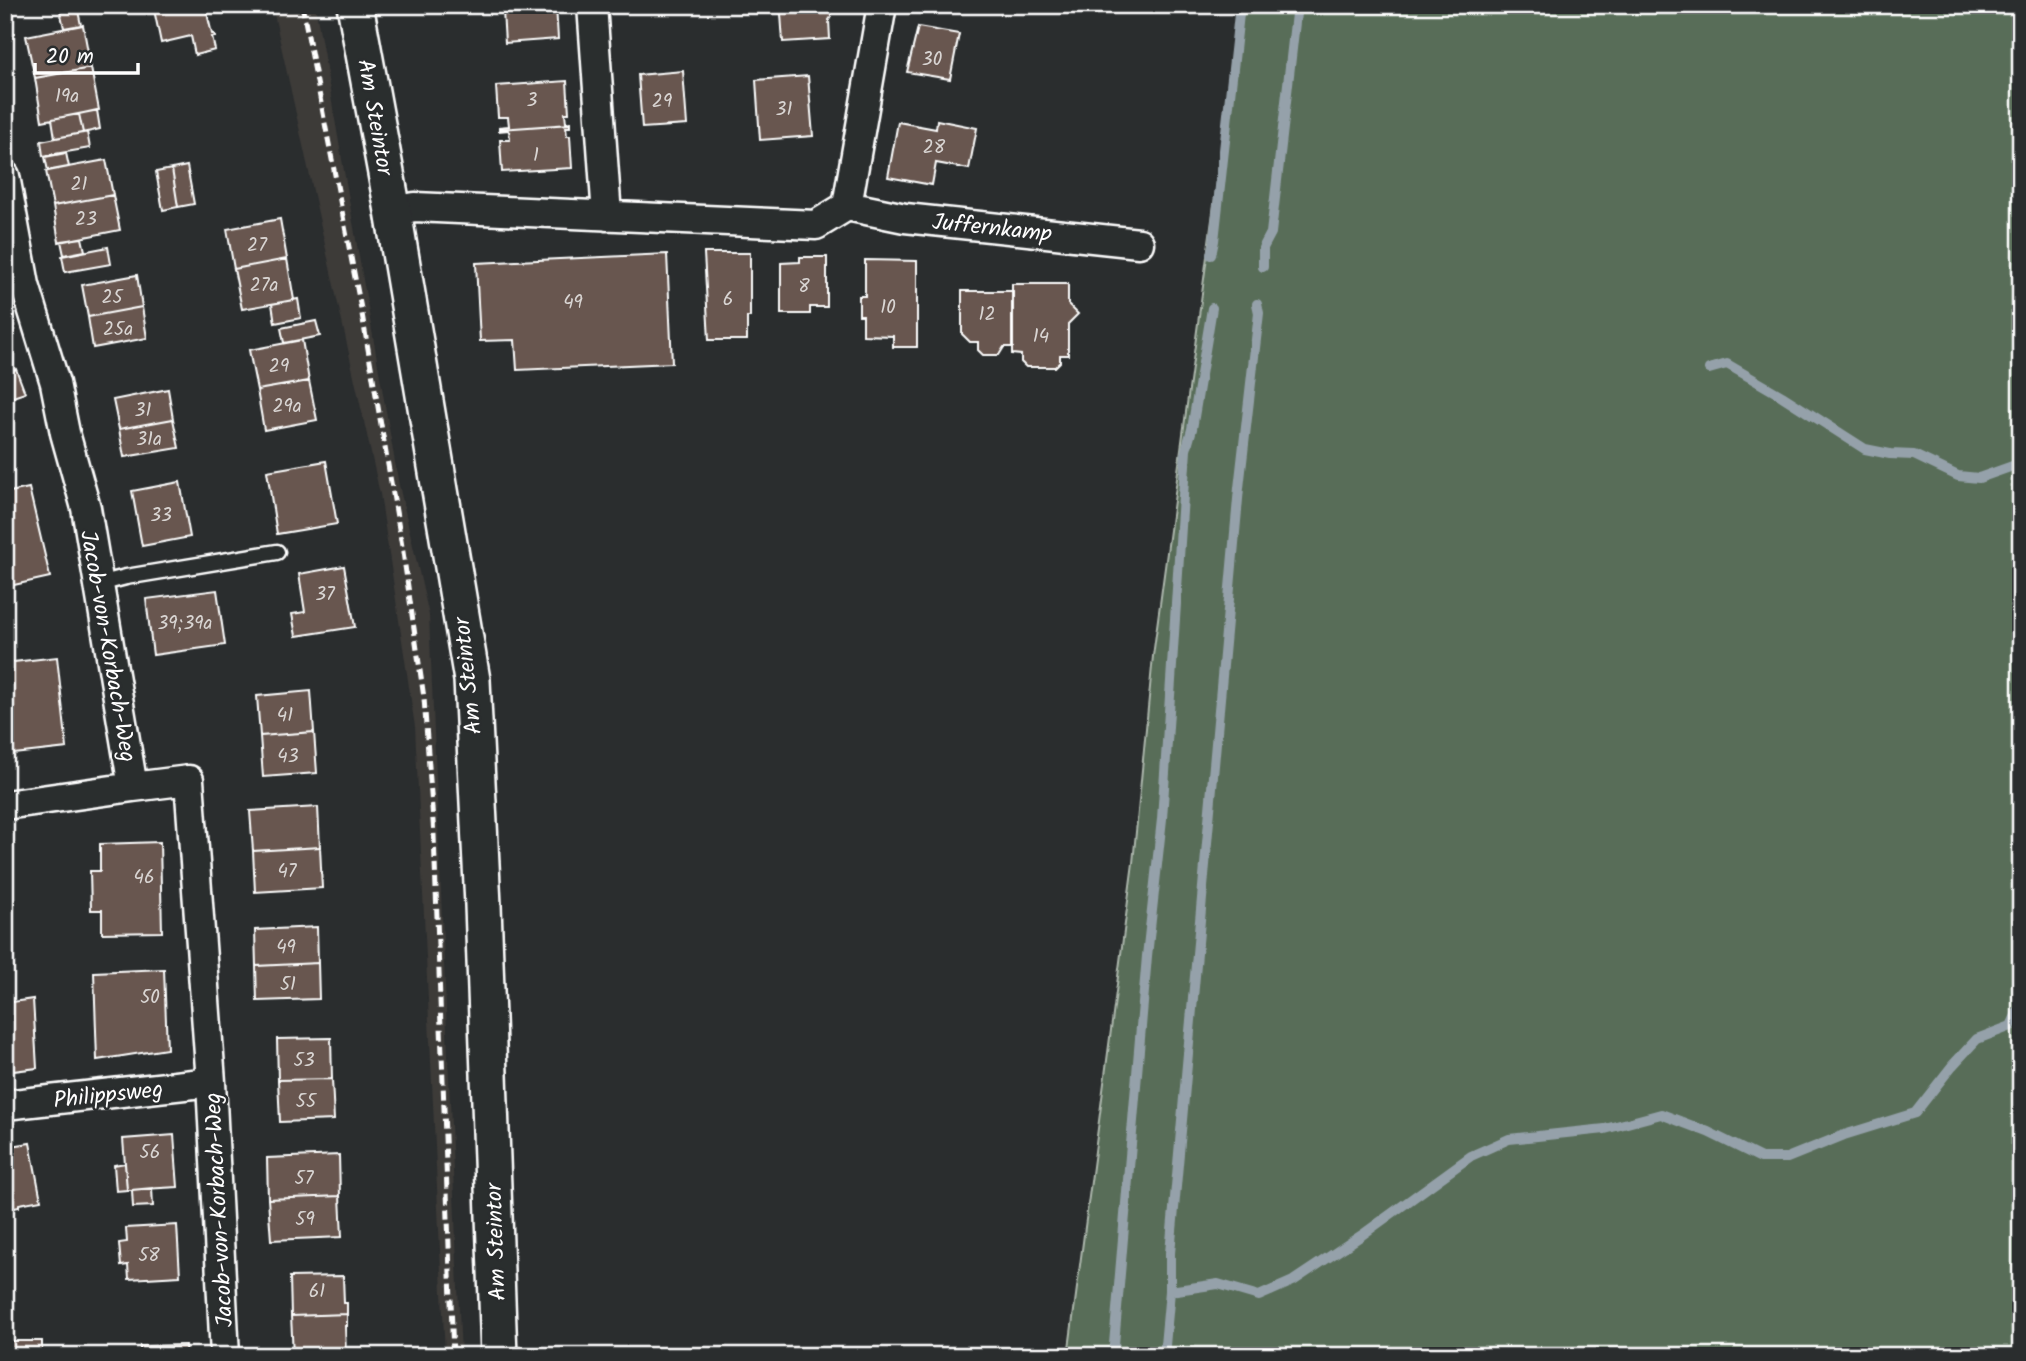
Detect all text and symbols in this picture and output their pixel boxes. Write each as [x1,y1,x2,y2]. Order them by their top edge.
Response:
scale bar [35,32,138,76]
text: 20 m [46,41,94,74]
house number: 30 [922,45,942,75]
street label: Am Steintor [346,56,402,180]
house number: 19a [55,82,79,112]
house number: 3 [527,86,538,116]
house number: 29 [652,87,672,117]
house number: 31 [776,95,792,125]
house number: 28 [923,133,946,163]
house number: 1 [533,141,539,171]
house number: 21 [70,170,88,200]
house number: 23 [75,205,97,235]
street label: Juffernkamp [930,205,1053,253]
house number: 27 [247,231,268,261]
house number: 27a [250,271,278,301]
house number: 8 [798,272,810,302]
house number: 25 [101,283,124,313]
house number: 6 [723,285,733,315]
house number: 49 [563,288,583,318]
house number: 10 [880,293,896,323]
house number: 12 [978,300,996,330]
house number: 25a [103,315,133,345]
house number: 14 [1033,322,1049,352]
house number: 29 [269,352,289,382]
house number: 29a [272,392,302,422]
house number: 31 [135,396,151,426]
house number: 31a [136,425,162,455]
house number: 33 [150,501,172,531]
street label: Jacob-von-Korbach-Weg [69,528,145,765]
house number: 37 [315,580,336,610]
house number: 39;39a [158,609,212,639]
street label: Am Steintor [445,614,493,736]
house number: 41 [277,701,293,731]
house number: 43 [277,742,299,772]
house number: 47 [277,857,298,887]
house number: 46 [133,863,155,893]
house number: 49 [276,933,296,963]
house number: 51 [280,970,296,1000]
house number: 50 [140,983,160,1013]
house number: 53 [293,1046,315,1076]
street label: Philippsweg [52,1072,165,1120]
house number: 55 [296,1087,318,1117]
street label: Jacob-von-Korbach-Weg [196,1092,244,1328]
house number: 56 [140,1138,160,1168]
house number: 57 [295,1164,315,1194]
street label: Am Steintor [477,1181,517,1301]
house number: 59 [295,1205,315,1235]
house number: 58 [138,1241,160,1271]
house number: 61 [309,1277,325,1307]

